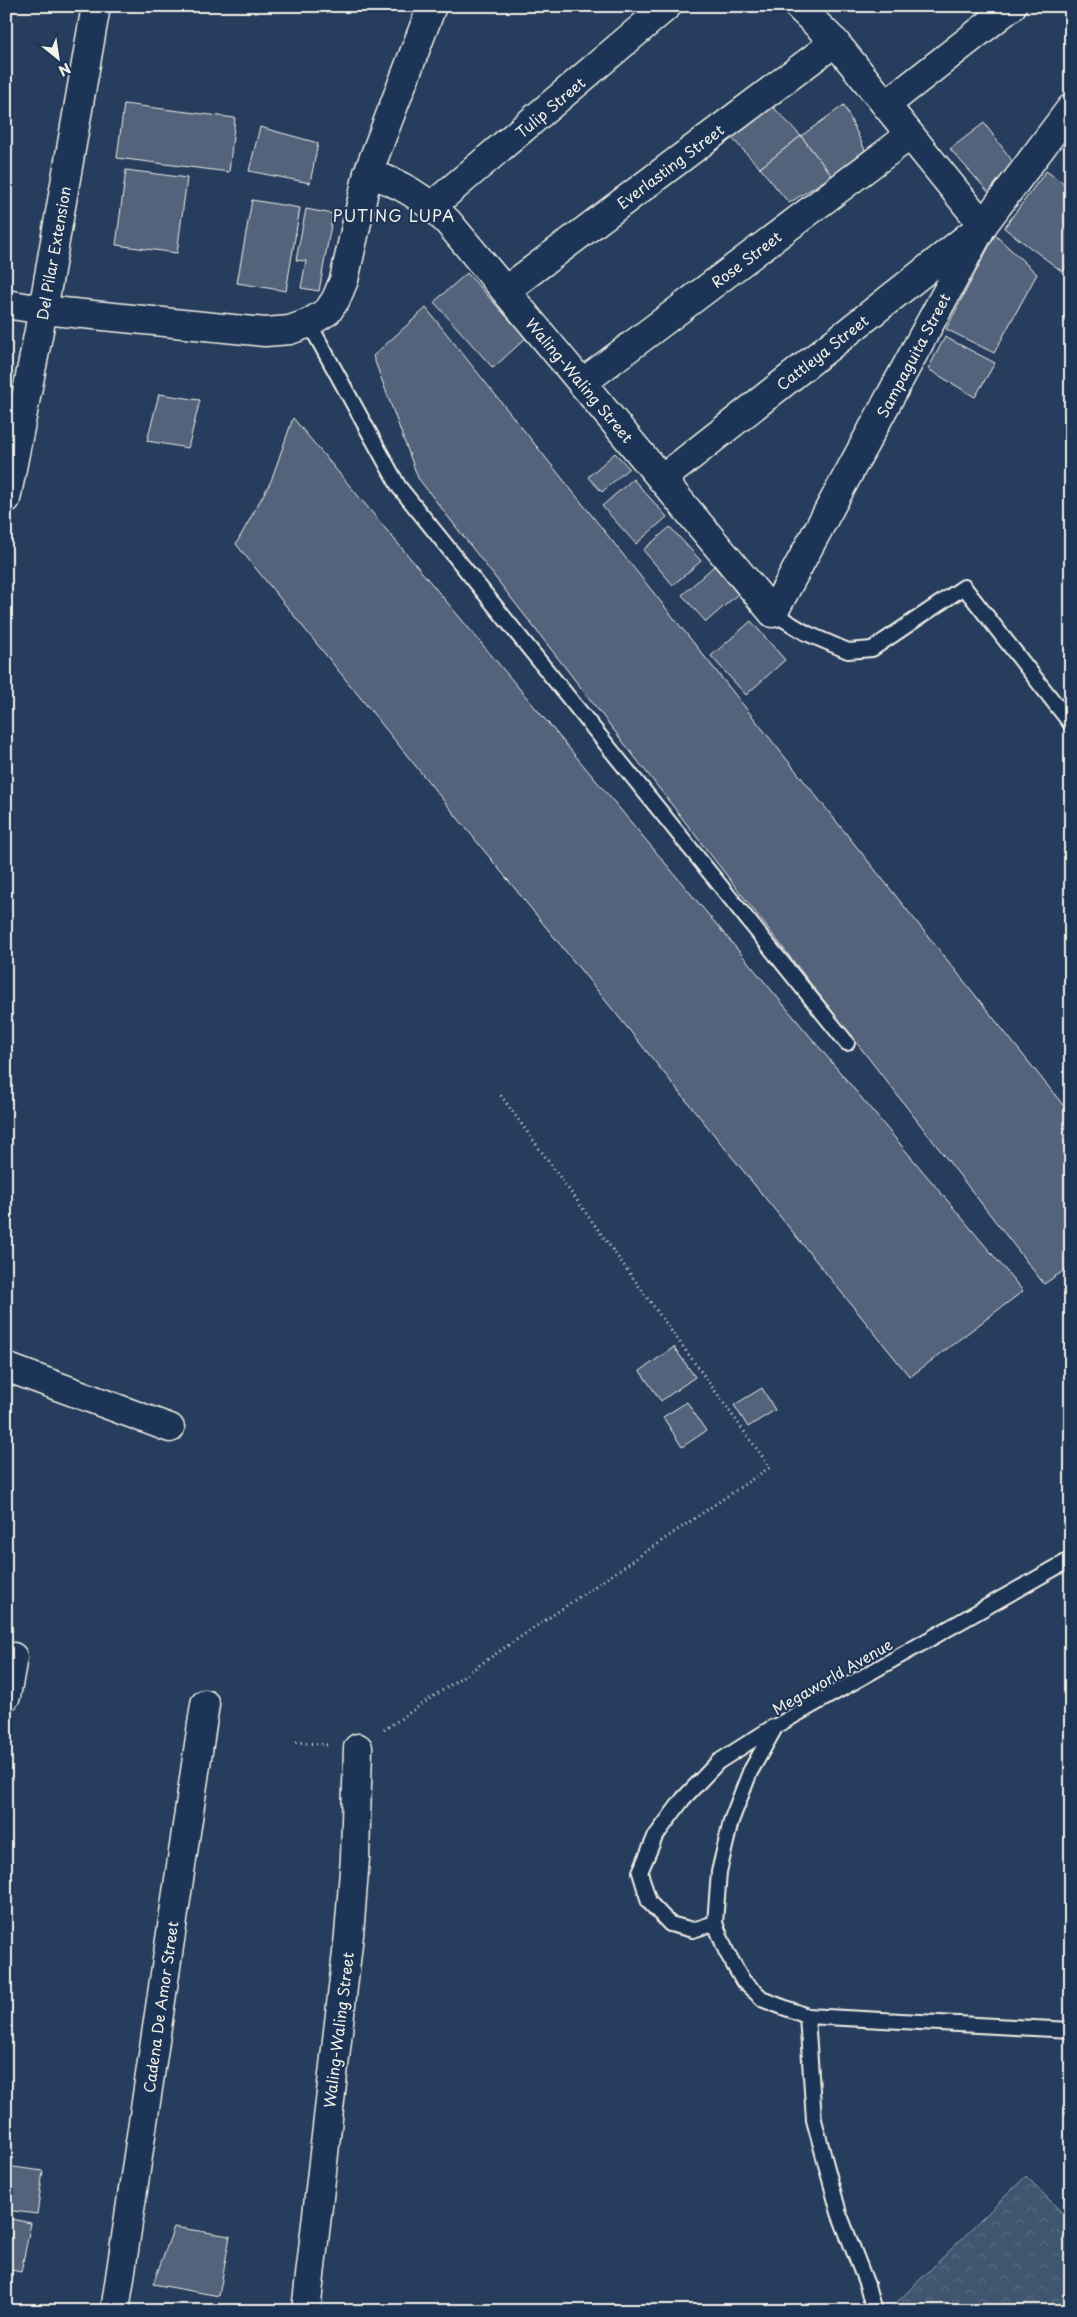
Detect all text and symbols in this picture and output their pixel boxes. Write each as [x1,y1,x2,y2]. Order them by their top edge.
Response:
north arrow [32,32,82,82]
text: N [55,58,75,82]
street label: Tulip Street [510,71,590,143]
street label: Everlasting Street [612,118,728,214]
street label: Del Pilar Extension [30,184,76,322]
district label: PUTING LUPA [333,203,455,227]
street label: Rose Street [706,225,786,293]
street label: Sampaguita Street [870,289,956,421]
street label: Cattleya Street [771,309,873,395]
street label: Waling-Waling Street [521,313,639,447]
street label: Megaworld Avenue [768,1632,896,1720]
street label: Cadena De Amor Street [137,1919,183,2094]
street label: Waling-Waling Street [317,1951,359,2109]

